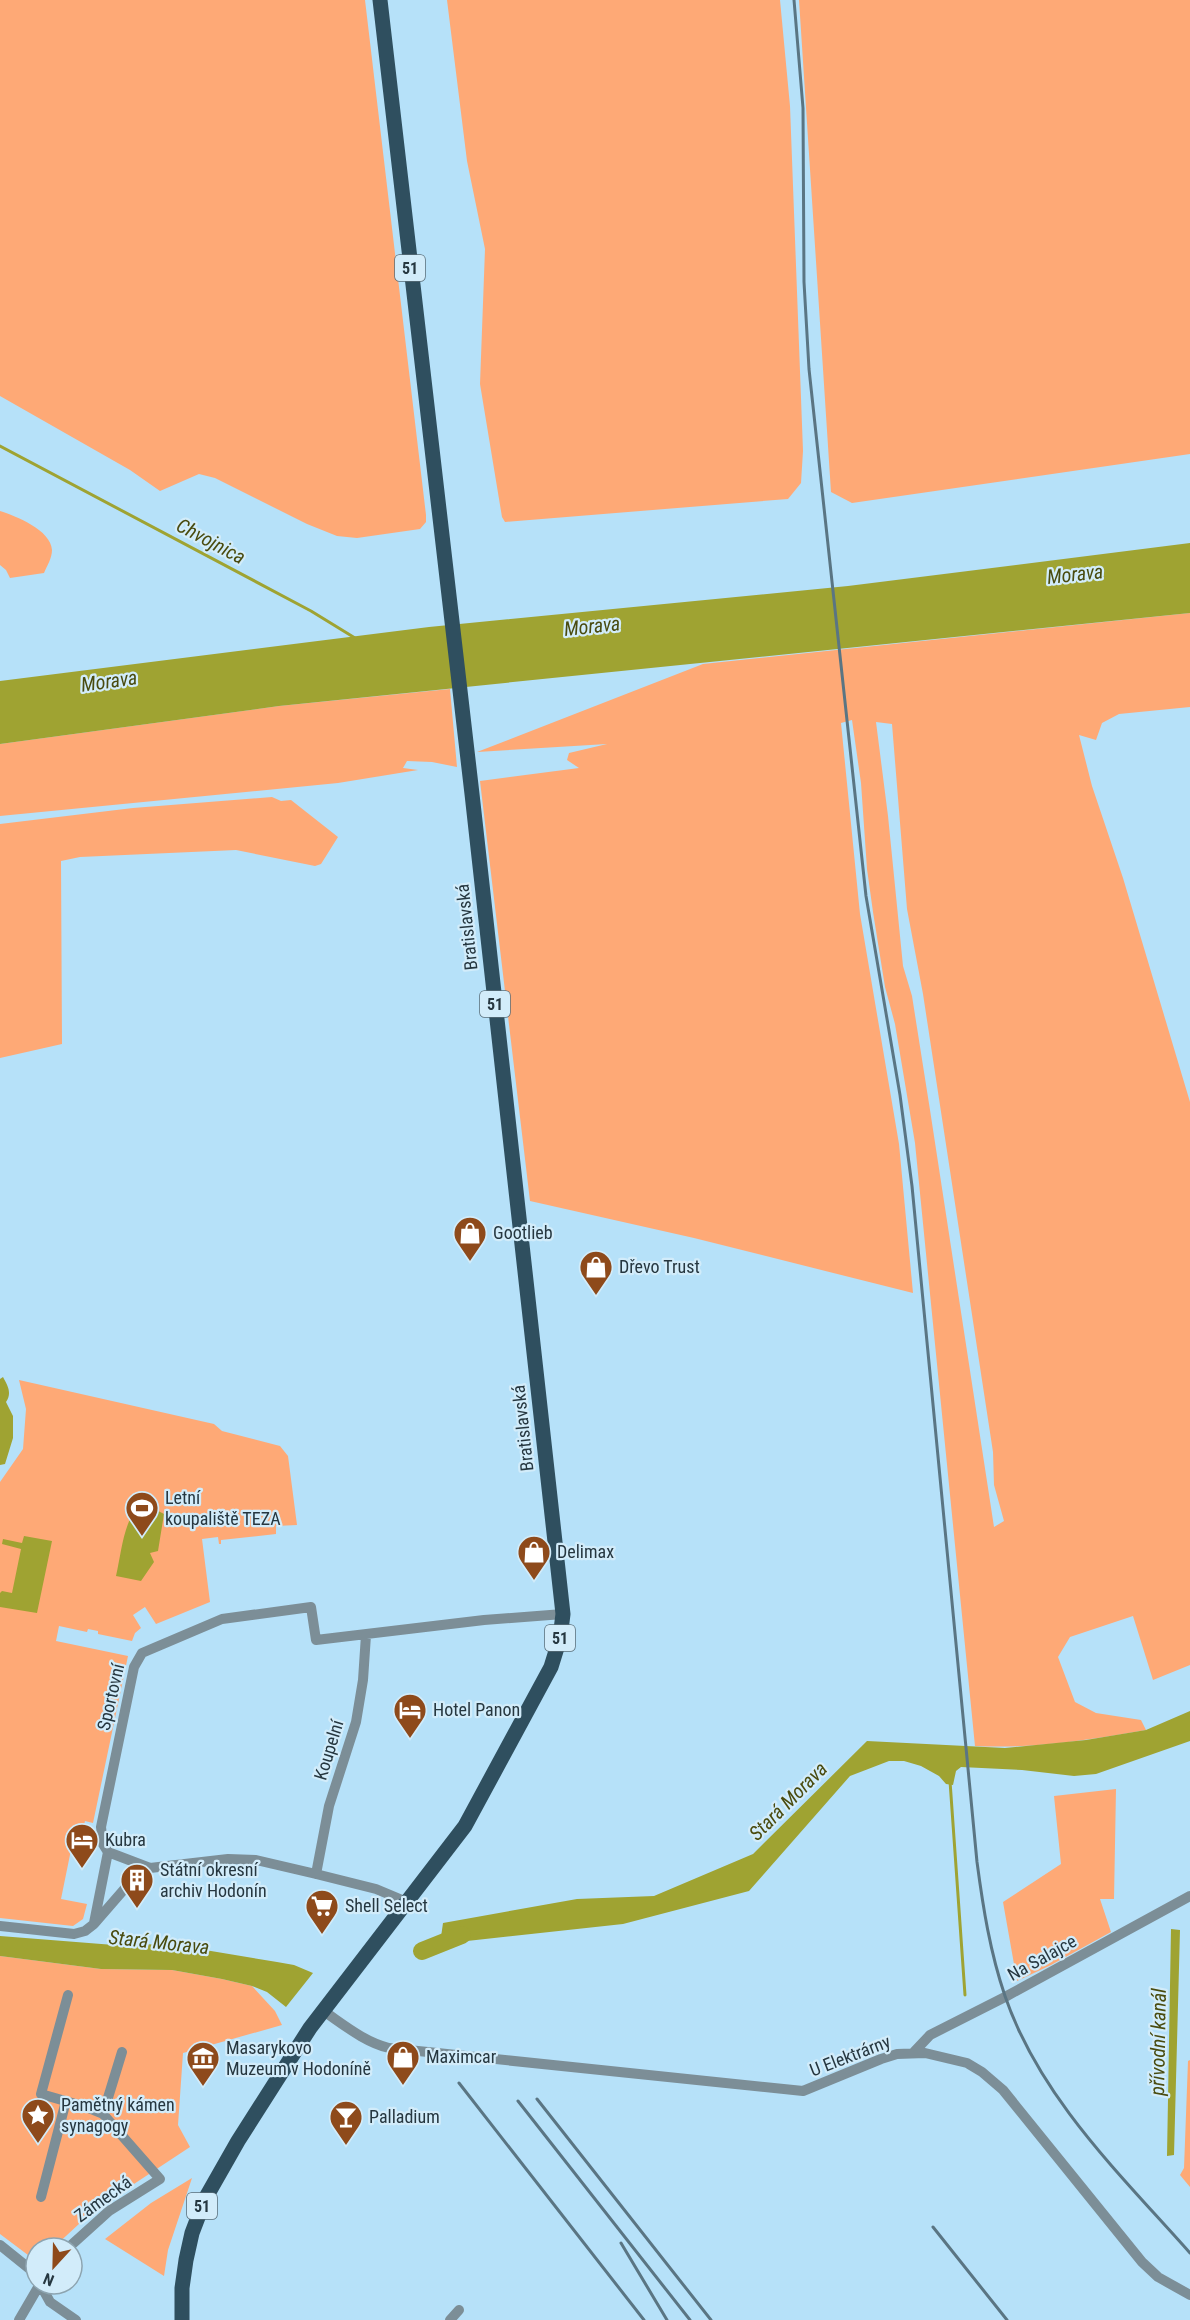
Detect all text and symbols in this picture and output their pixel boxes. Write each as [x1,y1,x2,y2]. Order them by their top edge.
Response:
road number: 51 [395,255,425,281]
water label: Chvojnica [172,513,250,569]
water label: Morava [1046,559,1104,589]
water label: Morava [563,611,621,641]
water label: Morava [79,665,139,697]
street label: Bratislavská [452,883,481,971]
road number: 51 [480,991,510,1017]
shop icon: Gootlieb [452,1215,488,1262]
place label: Gootlieb [493,1222,553,1243]
shop icon: Dřevo Trust [578,1249,614,1296]
place label: Dřevo Trust [619,1256,700,1277]
street label: Bratislavská [508,1384,537,1472]
place label: Letní koupaliště TEZA [165,1487,281,1529]
sports icon: Letní koupaliště TEZA [124,1490,160,1537]
shop icon: Delimax [516,1534,552,1581]
place label: Delimax [557,1541,614,1562]
road number: 51 [545,1625,575,1651]
street label: Sportovní [93,1661,129,1732]
hotel icon: Hotel Panon [392,1692,428,1739]
place label: Hotel Panon [433,1699,520,1720]
street label: Koupelní [309,1717,348,1782]
water label: Stará Morava [744,1757,832,1845]
hotel icon: Kubra [64,1822,100,1869]
place label: Kubra [105,1829,146,1850]
place label: Státní okresní archiv Hodonín [160,1859,267,1901]
building icon: Státní okresní archiv Hodonín [119,1862,155,1909]
supermarket icon: Shell Select [304,1888,340,1935]
place label: Shell Select [345,1895,428,1916]
water label: Stará Morava [108,1925,210,1959]
street label: Na Salajce [1004,1930,1080,1985]
water label: přívodní kanál [1145,1988,1171,2097]
street label: U Elektrárny [807,2030,894,2081]
place label: Masarykovo Muzeum v Hodoníně [226,2037,371,2079]
shop icon: Maximcar [385,2039,421,2086]
museum icon: Masarykovo Muzeum v Hodoníně [185,2040,221,2087]
place label: Maximcar [426,2046,497,2067]
place label: Pamětný kámen synagogy [61,2094,175,2136]
place icon: Pamětný kámen synagogy [20,2097,56,2144]
bar icon: Palladium [328,2099,364,2146]
place label: Palladium [369,2106,440,2127]
street label: Zámecká [70,2171,135,2226]
road number: 51 [187,2193,217,2219]
north arrow [24,2236,84,2296]
text: N [40,2269,57,2290]

